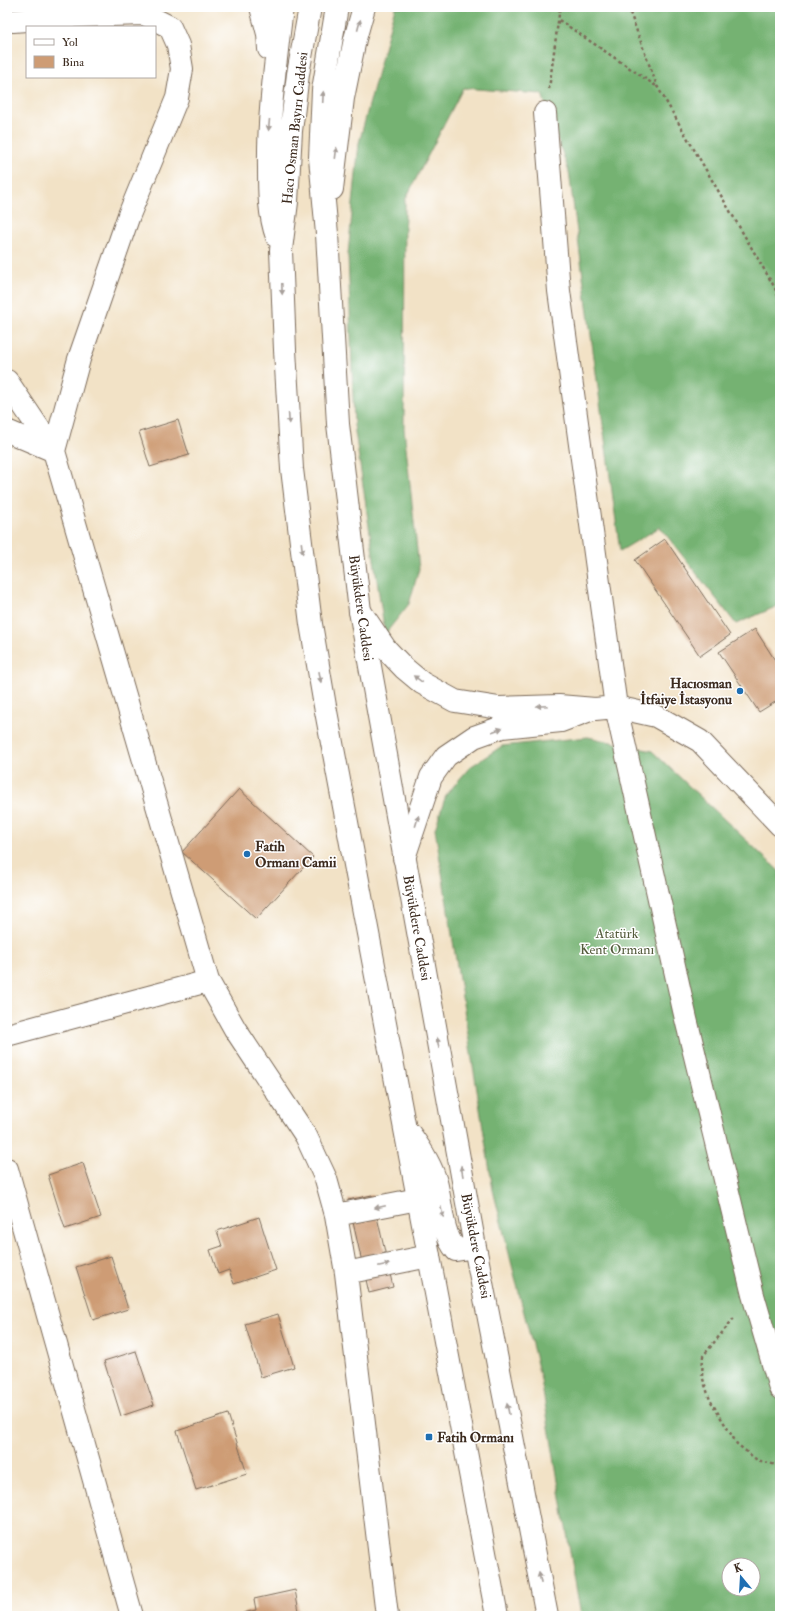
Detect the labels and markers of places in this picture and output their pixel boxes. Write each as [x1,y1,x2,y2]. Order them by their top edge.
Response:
place label: Hacıosman İtfaiye İstasyonu [640,675,733,709]
marker: Hacıosman İtfaiye İstasyonu [735,686,745,696]
place label: Fatih Ormanı Camii [255,838,337,871]
marker: Fatih Ormanı Camii [242,849,252,859]
place label: Fatih Ormanı [437,1429,514,1446]
marker: Fatih Ormanı [424,1432,434,1442]

